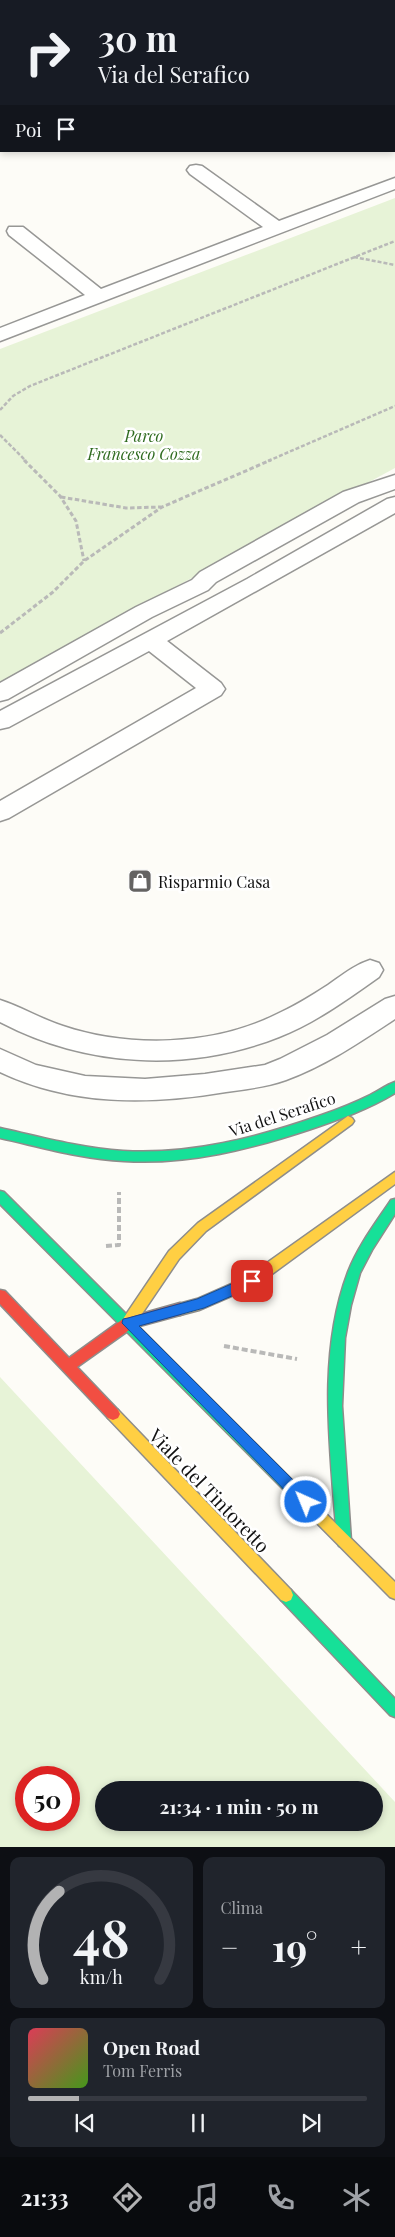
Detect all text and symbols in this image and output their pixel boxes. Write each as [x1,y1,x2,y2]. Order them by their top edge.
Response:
text: 30 m [98,14,178,61]
icon: right [15,20,80,85]
text: Via del Serafico [98,59,250,89]
icon: arrive [52,115,80,143]
text: Poi [15,116,42,142]
park label: Parco Francesco Cozza [87,425,200,464]
shop icon: Risparmio Casa [127,868,153,894]
place label: Risparmio Casa [158,871,270,892]
street label: Via del Serafico [225,1087,338,1141]
pin [231,1260,273,1302]
icon: arrive [238,1267,266,1295]
street label: Viale del Tintoretto [143,1422,276,1558]
position arrow [279,1475,331,1527]
speed limit sign: 50 [15,1766,80,1831]
text: 21:34 · 1 min · 50 m [159,1793,319,1819]
text: Clima [221,1897,263,1918]
text: 48 [73,1902,130,1971]
text: 19° [272,1921,318,1972]
text: − [221,1928,239,1965]
text: + [351,1928,367,1965]
text: km/h [80,1965,123,1988]
text: Open Road [103,2034,200,2060]
text: Tom Ferris [103,2060,182,2081]
icon: previous [71,2109,99,2137]
icon: pause [184,2109,212,2137]
icon: next [297,2109,325,2137]
icon: directions [110,2180,145,2215]
icon: music [186,2180,221,2215]
icon: phone [263,2180,298,2215]
icon: climate [339,2180,374,2215]
text: 21:33 [21,2182,69,2212]

